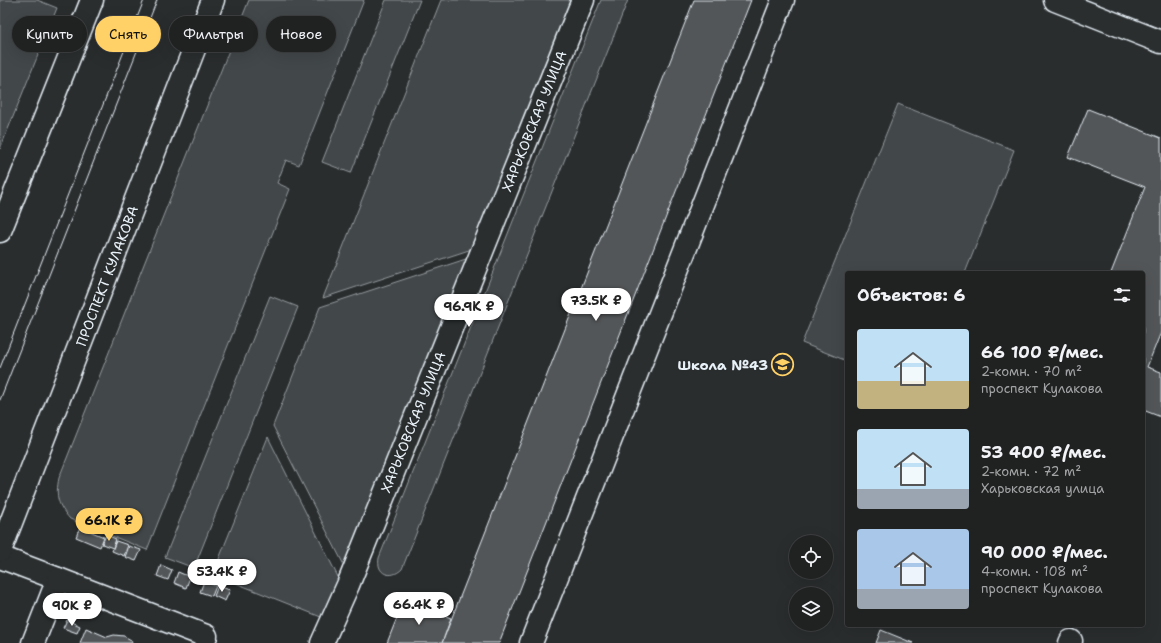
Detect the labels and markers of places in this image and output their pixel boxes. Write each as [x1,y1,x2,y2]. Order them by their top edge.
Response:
pin: 73.5K ₽ [559,288,633,322]
pin: 96.9K ₽ [432,294,506,328]
school or university icon: Школа №43 [770,352,796,378]
place label: Школа №43 [677,356,768,374]
pin: 66.1K ₽ [72,508,146,542]
pin: 53.4K ₽ [185,559,259,593]
pin: 66.4K ₽ [382,592,456,626]
pin: 90K ₽ [44,593,100,627]

